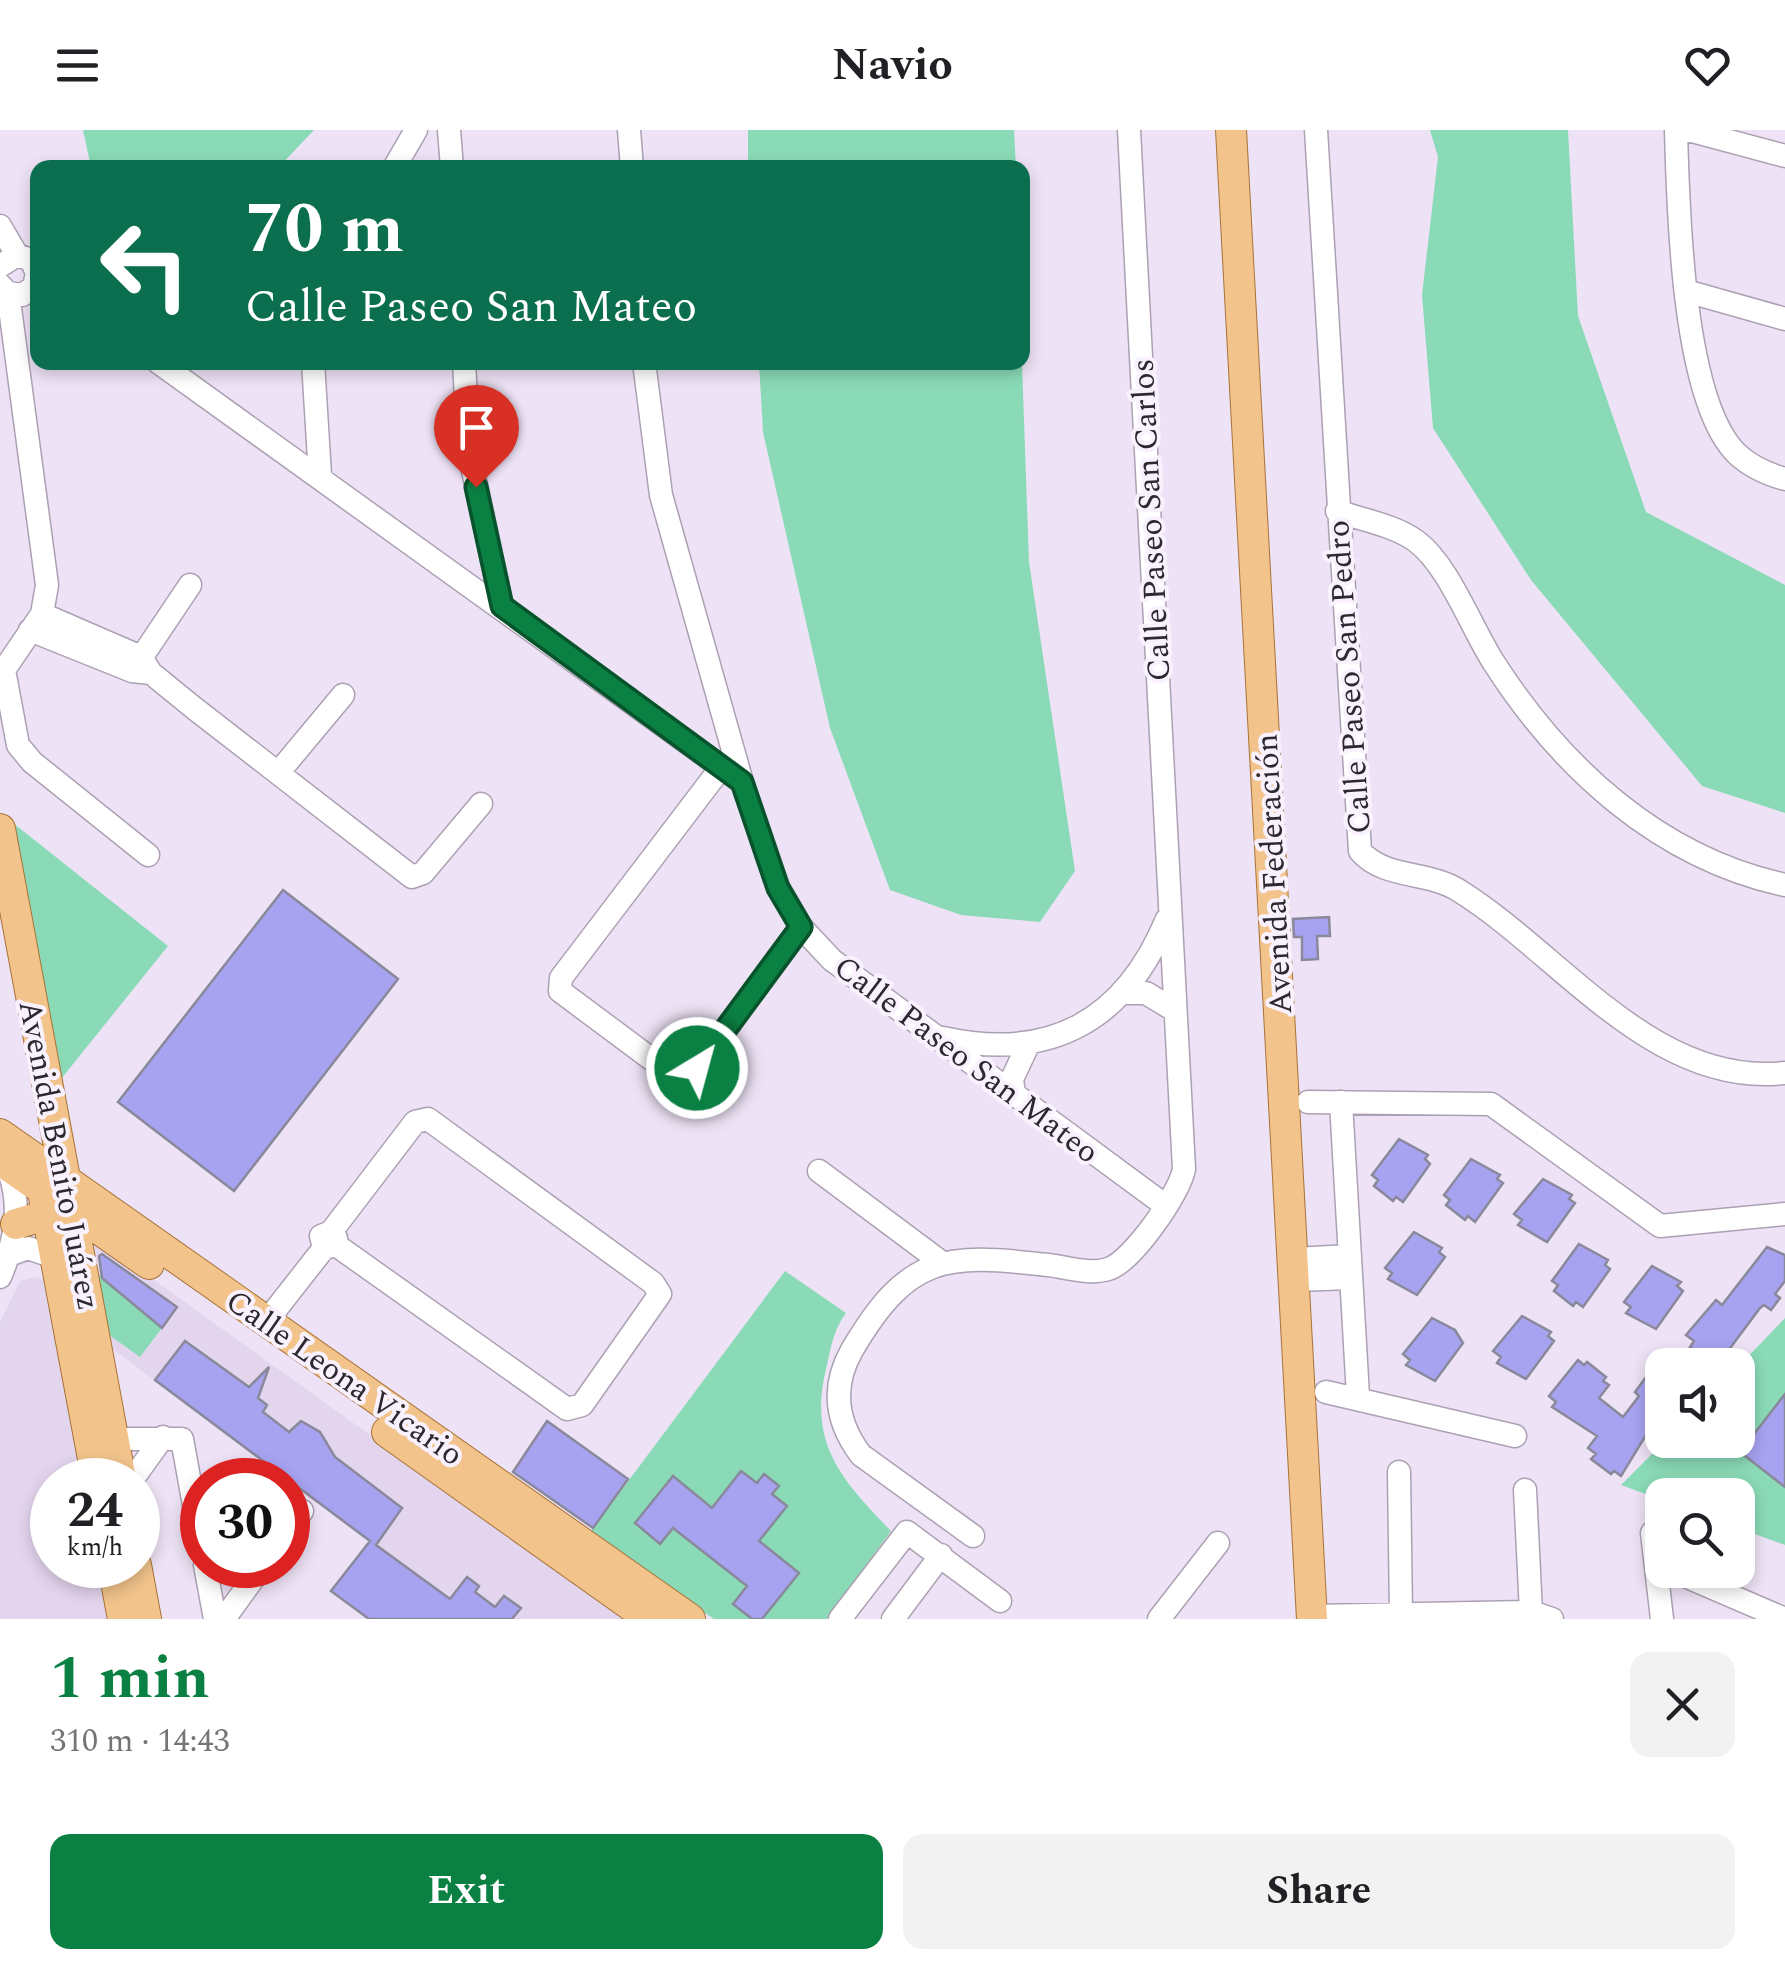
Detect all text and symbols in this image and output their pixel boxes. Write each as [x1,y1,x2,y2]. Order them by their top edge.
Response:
text: Navio [832,31,953,100]
icon: menu [50,38,105,93]
icon: heart [1680,38,1735,93]
text: 70 m [245,177,404,283]
icon: left [80,200,210,330]
text: Calle Paseo San Mateo [245,273,697,342]
street label: Calle Paseo San Carlos [1119,357,1184,683]
pin [434,385,519,488]
icon: arrive [449,400,504,455]
street label: Calle Paseo San Pedro [1314,519,1385,835]
street label: Avenida Federación [1243,732,1306,1016]
street label: Calle Paseo San Mateo [823,944,1109,1176]
street label: Avenida Benito Juárez [4,996,113,1315]
position arrow [645,1016,749,1120]
street label: Calle Leona Vicario [215,1278,473,1479]
map controls [1645,1348,1755,1588]
button: sound [1645,1348,1755,1458]
speed limit sign: 30 [180,1458,310,1588]
text: 24 [67,1473,123,1549]
button: search [1645,1478,1755,1588]
text: km/h [67,1529,123,1567]
text: 1 min [50,1633,210,1725]
button: close [1630,1652,1735,1757]
text: 310 m · 14:43 [50,1717,230,1766]
button: Exit [50,1834,883,1949]
button: Share [903,1834,1735,1949]

